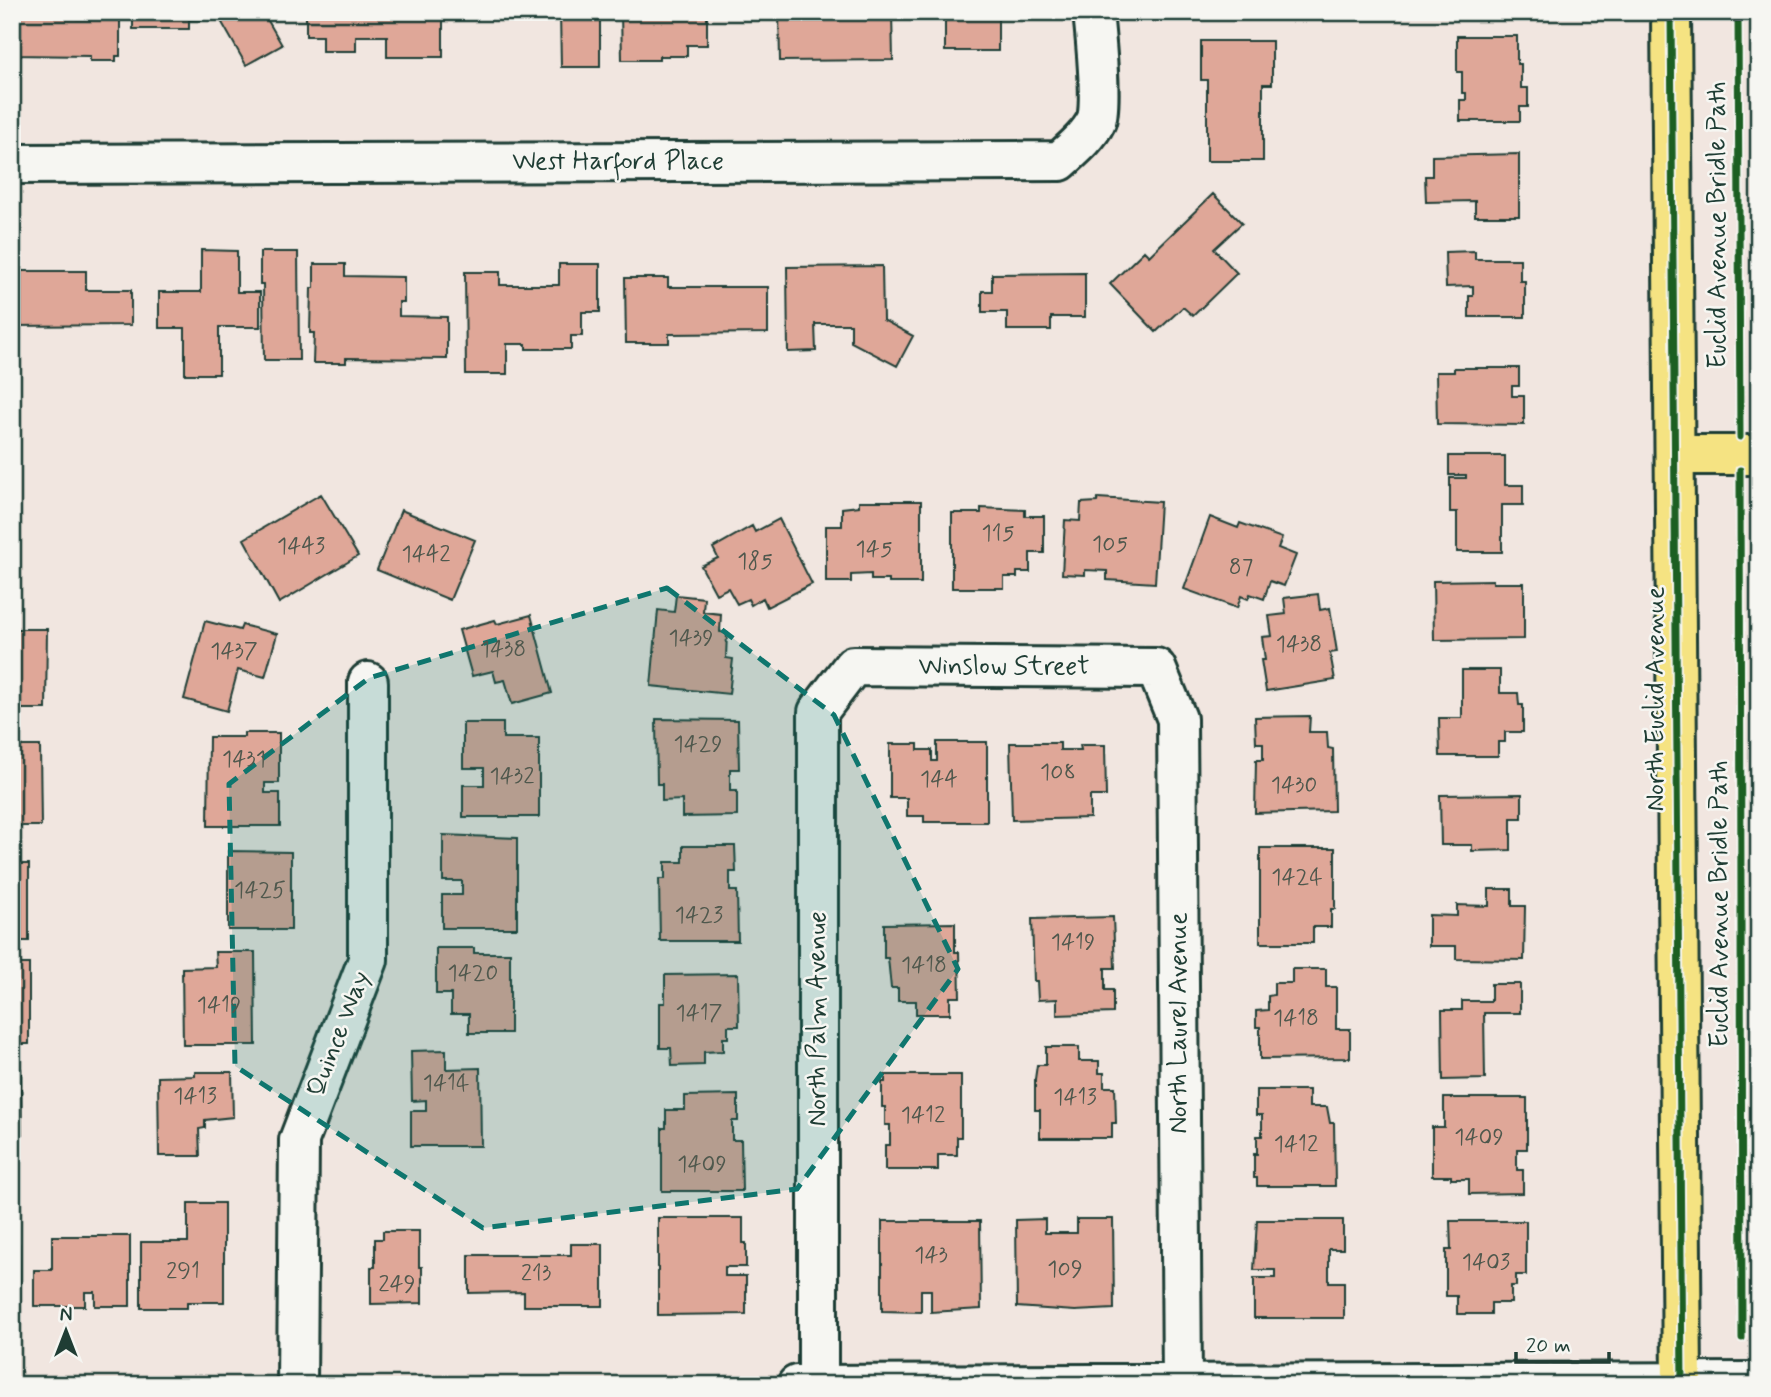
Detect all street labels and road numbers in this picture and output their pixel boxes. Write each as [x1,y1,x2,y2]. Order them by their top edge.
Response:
street label: Euclid Avenue Bridle Path [1701,81,1735,369]
street label: West Harford Place [512,145,724,181]
street label: North Euclid Avenue [1639,586,1673,812]
street label: Winslow Street [918,650,1090,684]
street label: Euclid Avenue Bridle Path [1703,760,1737,1048]
street label: North Palm Avenue [801,911,835,1127]
street label: North Laurel Avenue [1162,912,1196,1134]
street label: Quince Way [299,966,379,1102]

